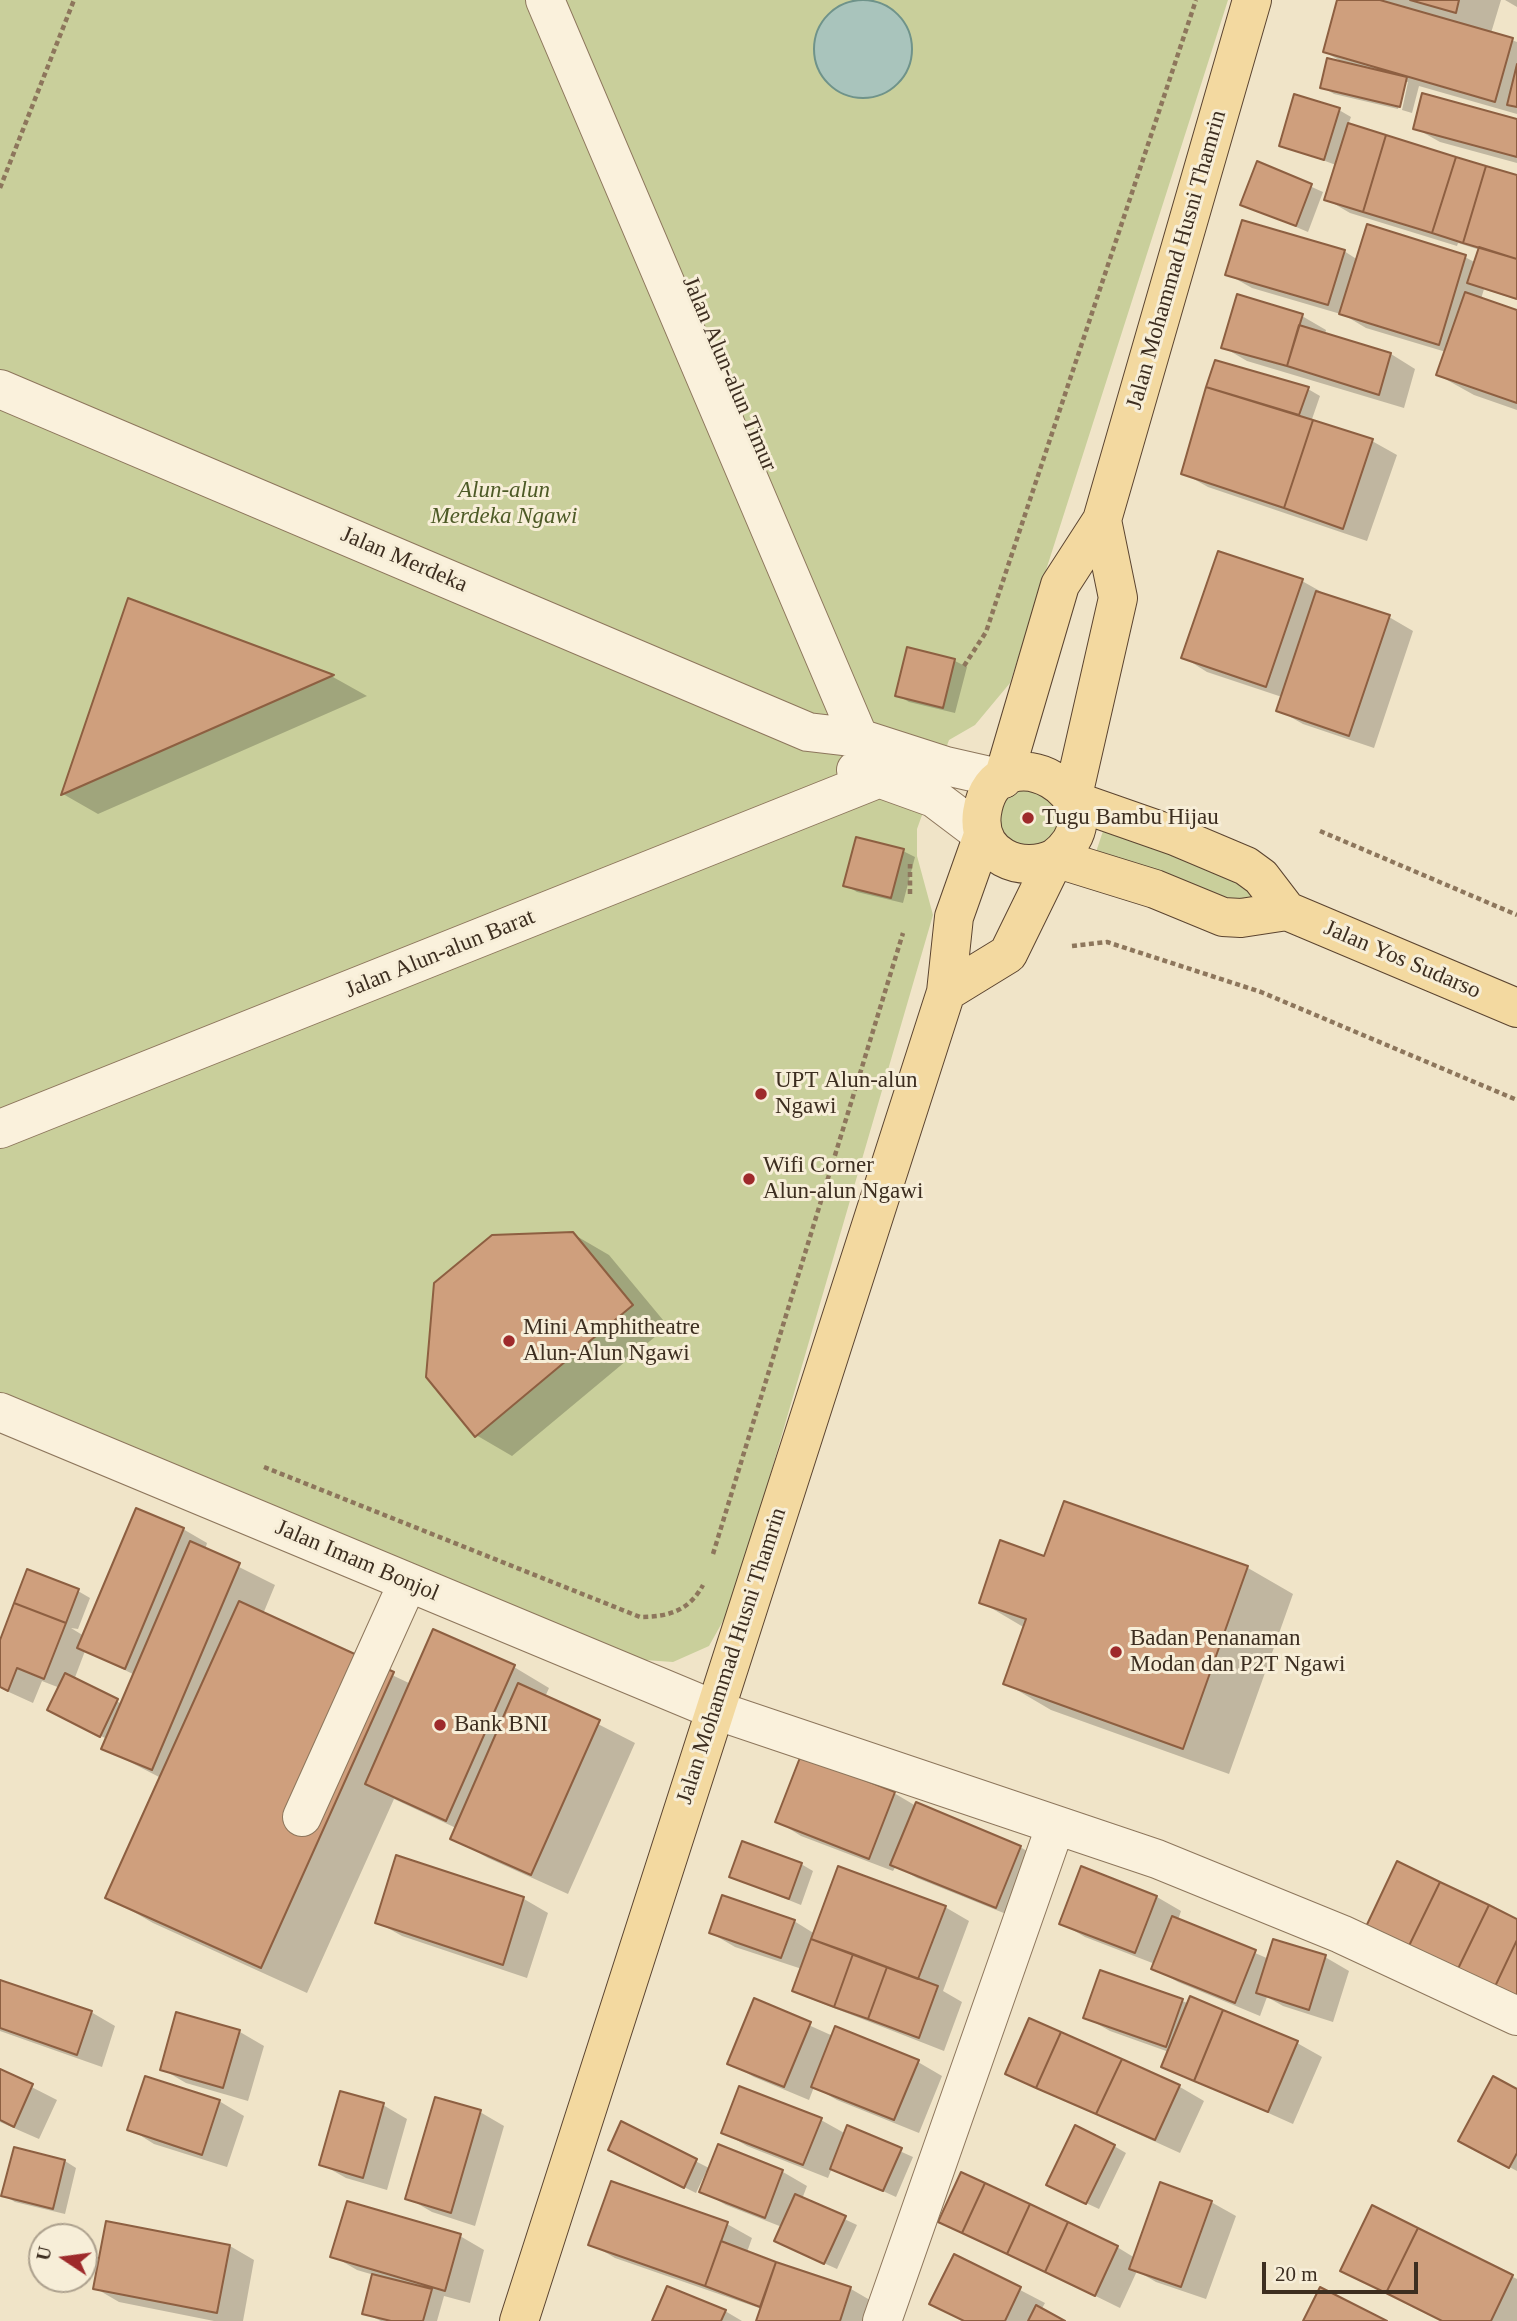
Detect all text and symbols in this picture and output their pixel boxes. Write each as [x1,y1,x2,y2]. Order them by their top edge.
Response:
street label: Jalan Mohammad Husni Thamrin [1121,107,1233,413]
street label: Jalan Alun-alun Timur [676,273,782,475]
park label: Alun-alun Merdeka Ngawi [431,477,577,531]
street label: Jalan Merdeka [337,521,471,599]
place label: Tugu Bambu Hijau [1042,804,1219,832]
marker: Tugu Bambu Hijau [1020,810,1036,826]
street label: Jalan Alun-alun Barat [341,903,539,1005]
street label: Jalan Yos Sudarso [1319,915,1485,1005]
place label: UPT Alun-alun Ngawi [775,1067,917,1121]
marker: UPT Alun-alun Ngawi [753,1086,769,1102]
place label: Wifi Corner Alun-alun Ngawi [763,1152,923,1206]
marker: Wifi Corner Alun-alun Ngawi [741,1171,757,1187]
place label: Mini Amphitheatre Alun-Alun Ngawi [523,1314,700,1368]
marker: Mini Amphitheatre Alun-Alun Ngawi [501,1333,517,1349]
street label: Jalan Mohammad Husni Thamrin [671,1504,793,1808]
street label: Jalan Imam Bonjol [271,1514,443,1608]
place label: Badan Penanaman Modan dan P2T Ngawi [1130,1625,1345,1679]
marker: Badan Penanaman Modan dan P2T Ngawi [1108,1644,1124,1660]
place label: Bank BNI [454,1711,548,1739]
marker: Bank BNI [432,1717,448,1733]
north arrow [28,2223,98,2293]
text: U [32,2245,56,2263]
scale bar [1265,2248,1421,2292]
text: 20 m [1275,2262,1318,2286]

